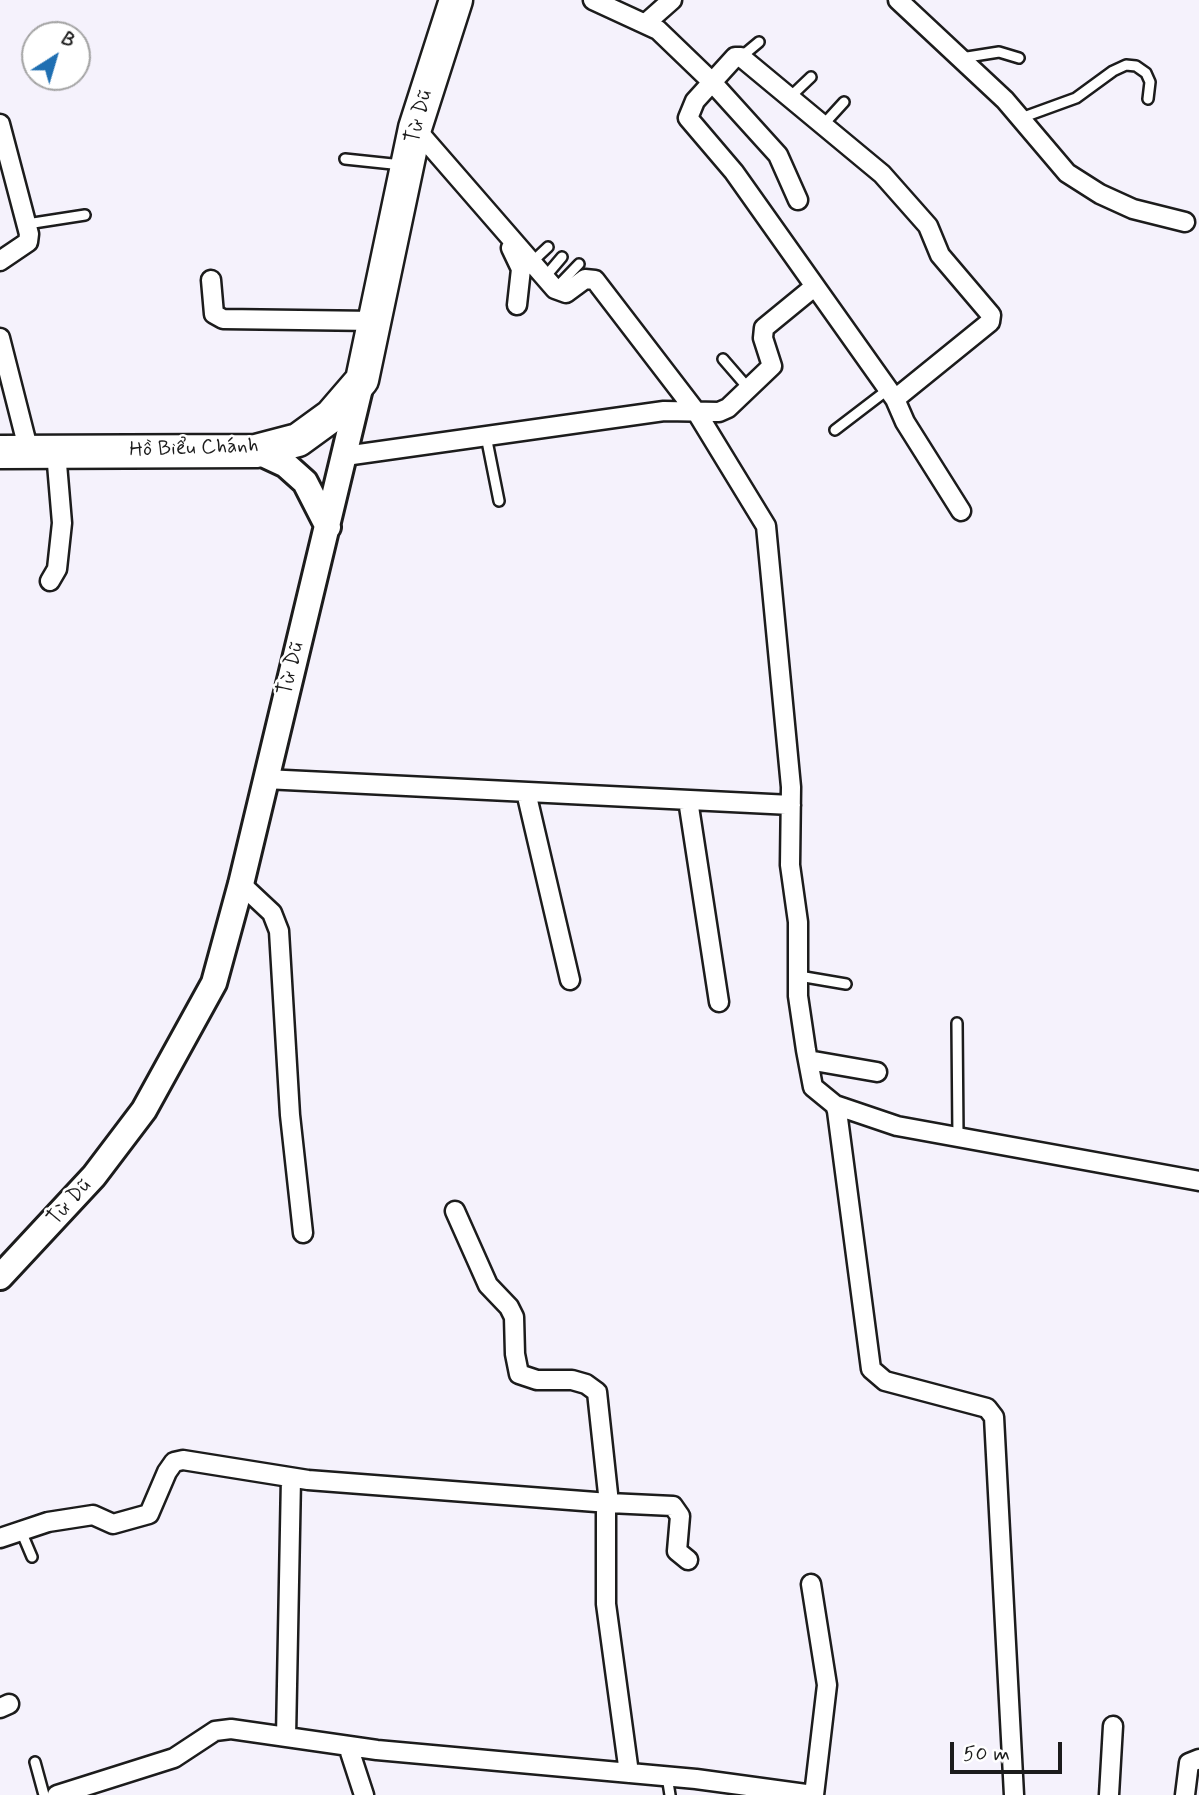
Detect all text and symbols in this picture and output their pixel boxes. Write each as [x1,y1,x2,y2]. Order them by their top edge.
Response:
north arrow [21,21,91,91]
text: B [55,27,80,54]
street label: Từ Dũ [401,88,439,146]
street label: Hồ Biểu Chánh [129,434,259,464]
street label: Từ Dũ [273,640,311,698]
street label: Từ Dũ [43,1175,97,1231]
scale bar [954,1728,1066,1772]
text: 50 m [963,1740,1010,1768]

